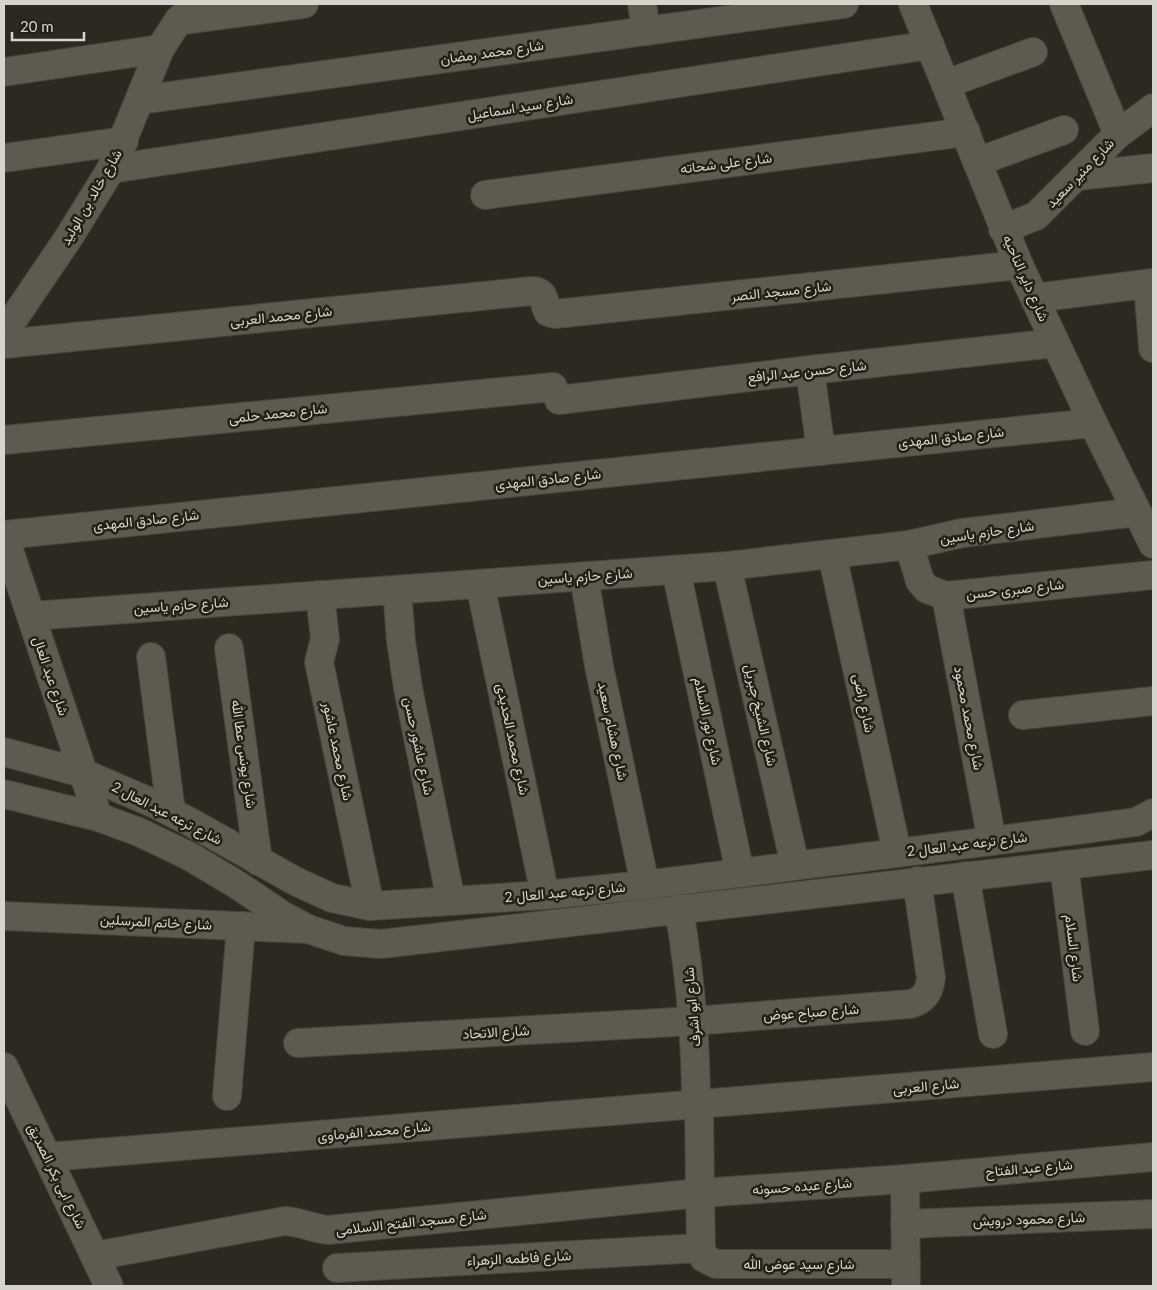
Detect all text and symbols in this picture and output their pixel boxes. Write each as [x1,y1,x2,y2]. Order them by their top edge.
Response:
scale bar [12,10,85,42]
text: 20 m [20,17,54,35]
street label: شارع محمد رمضان [439,36,545,70]
street label: شارع سيد اسماعيل [466,90,575,126]
street label: شارع منير سعيد [1042,134,1119,213]
street label: شارع خالد بن الوليد [56,146,127,249]
street label: شارع على شحاته [679,148,773,180]
street label: شارع داير الناحيه [997,232,1053,325]
street label: شارع مسجد النصر [729,277,832,307]
street label: شارع محمد العربى [229,302,333,332]
street label: شارع حسن عبد الرافع [747,356,868,388]
street label: شارع محمد حلمى [228,399,328,429]
street label: شارع صادق المهدى [897,422,1005,454]
street label: شارع صادق المهدى [494,464,602,496]
street label: شارع صادق المهدى [92,505,200,537]
street label: شارع حازم ياسين [939,516,1036,550]
street label: شارع حازم ياسين [537,564,633,590]
street label: شارع صبرى حسن [965,575,1065,605]
street label: شارع حازم ياسين [133,593,229,619]
street label: شارع عبد العال [27,634,73,719]
street label: شارع الشيخ جبريل [739,662,781,768]
street label: شارع محمد محمود [948,664,988,772]
street label: شارع راضى [847,672,879,734]
street label: شارع نور الاسلام [688,675,726,767]
street label: شارع هشام سعيد [592,680,632,782]
street label: شارع محمد الحديدى [490,681,534,797]
street label: شارع عاشور حسن [398,695,438,797]
street label: شارع يونس عطا الله [225,698,261,810]
street label: شارع محمد عاشور [317,699,357,803]
street label: شارع ترعه عبد العال 2 [108,777,225,850]
street label: شارع ترعه عبد العال 2 [906,828,1029,862]
street label: شارع ترعه عبد العال 2 [504,878,626,908]
street label: شارع خاتم المرسلين [99,910,213,936]
street label: شارع السلام [1059,913,1087,983]
street label: شارع ابو اشرف [680,966,706,1048]
street label: شارع صباح عوض [763,1000,860,1026]
street label: شارع الاتحاد [462,1021,530,1045]
street label: شارع العربى [892,1074,960,1100]
street label: شارع محمد الفرماوى [317,1117,432,1147]
street label: شارع ابى بكر الصديق [22,1120,90,1233]
street label: شارع عبد الفتاح [985,1155,1074,1183]
street label: شارع عبده حسونه [751,1174,853,1200]
street label: شارع مسجد الفتح الاسلامى [335,1205,488,1241]
street label: شارع محمود درويش [972,1208,1086,1232]
street label: شارع فاطمه الزهراء [466,1246,572,1272]
street label: شارع سيد عوض الله [743,1255,855,1275]

